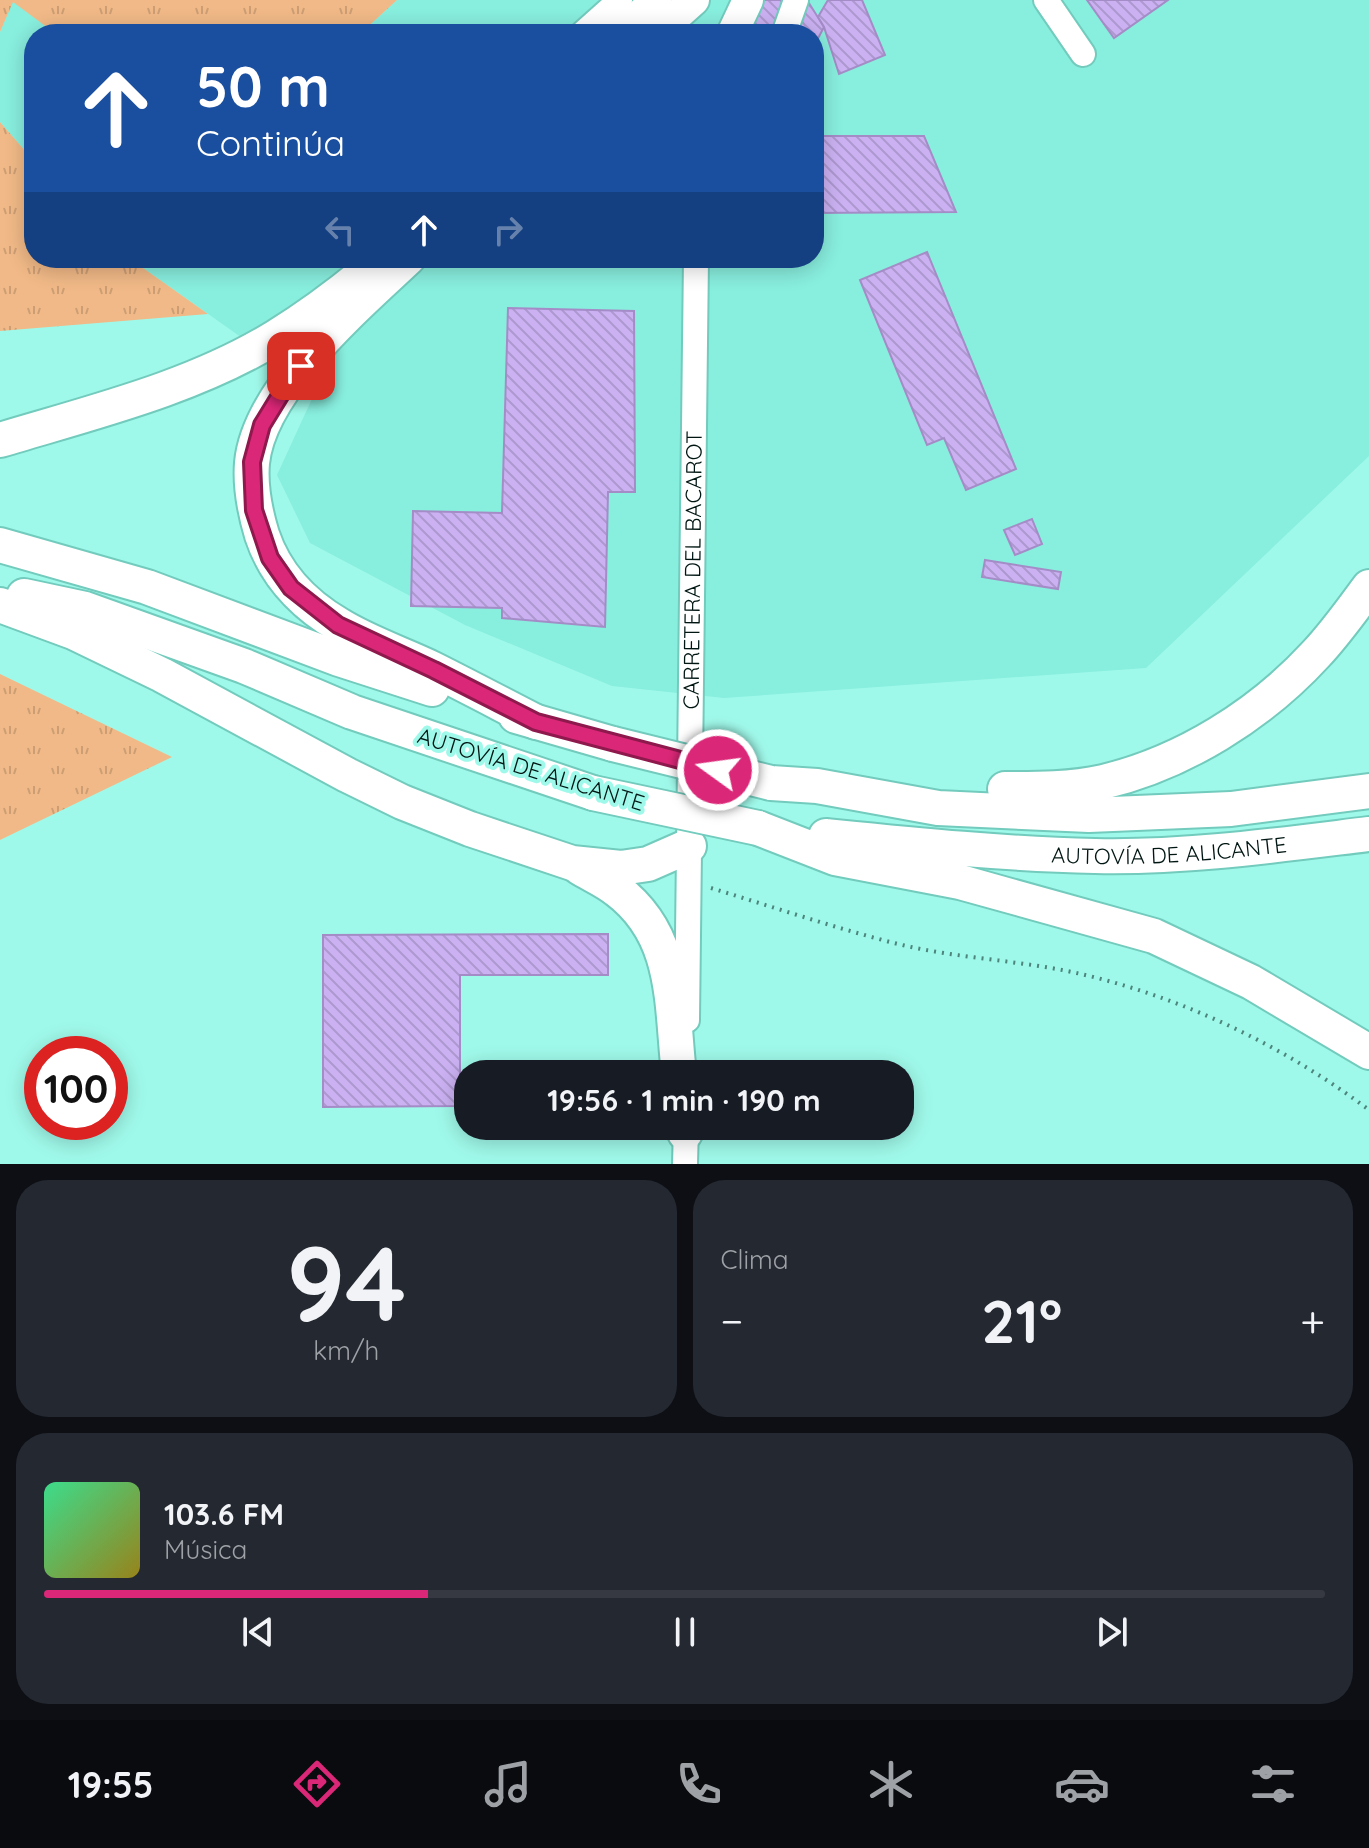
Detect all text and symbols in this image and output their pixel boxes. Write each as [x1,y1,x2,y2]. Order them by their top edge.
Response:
text: 50 m [196,51,330,121]
icon: ahead [64,56,168,160]
text: Continúa [196,120,345,165]
icon: left [318,208,362,252]
icon: ahead [402,208,446,252]
icon: right [486,208,530,252]
pin [267,332,335,400]
icon: arrive [279,344,323,388]
street label: CARRETERA DEL BACAROT [677,430,708,710]
street label: AUTOVÍA DE ALICANTE [414,721,648,817]
position arrow [676,728,760,812]
street label: AUTOVÍA DE ALICANTE [1051,830,1288,870]
speed limit sign: 100 [24,1036,128,1140]
text: 19:56 · 1 min · 190 m [547,1081,821,1119]
text: 94 [286,1217,406,1347]
text: Clima [721,1243,789,1276]
text: 21° [981,1283,1062,1358]
text: − [721,1293,743,1348]
text: + [1300,1293,1325,1348]
text: km/h [313,1334,379,1367]
text: 103.6 FM [164,1495,284,1533]
text: Música [164,1533,247,1566]
icon: previous [236,1610,280,1654]
icon: pause [663,1610,707,1654]
icon: next [1090,1610,1134,1654]
icon: directions [289,1756,345,1812]
icon: music [480,1756,536,1812]
icon: phone [671,1756,727,1812]
icon: climate [863,1756,919,1812]
icon: car [1054,1756,1110,1812]
icon: filters [1245,1756,1301,1812]
text: 19:55 [68,1762,153,1807]

